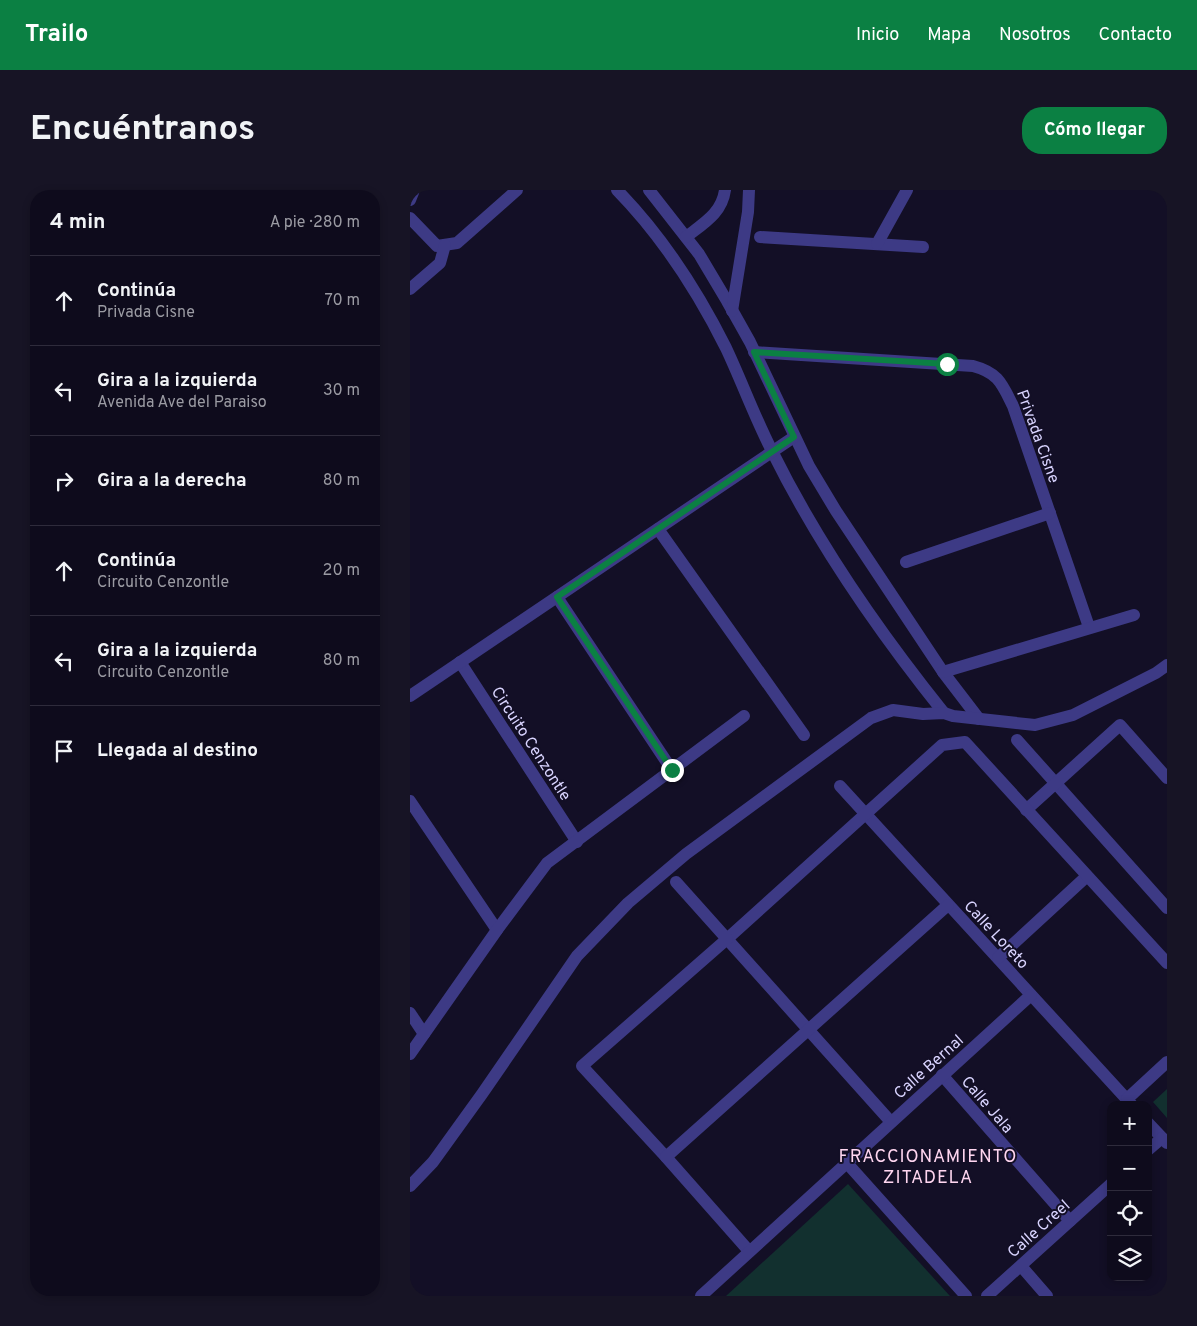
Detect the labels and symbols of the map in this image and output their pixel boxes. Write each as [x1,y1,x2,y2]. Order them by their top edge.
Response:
route start [936,353,959,376]
street label: Privada Cisne [1011,387,1063,486]
street label: Circuito Cenzontle [486,683,575,805]
route end [661,759,684,782]
street label: Calle Loreto [959,897,1032,974]
street label: Calle Bernal [890,1031,968,1104]
street label: Calle Jala [956,1073,1017,1138]
district label: FRACCIONAMIENTO ZITADELA [839,1146,1017,1190]
street label: Calle Creel [1004,1196,1075,1263]

